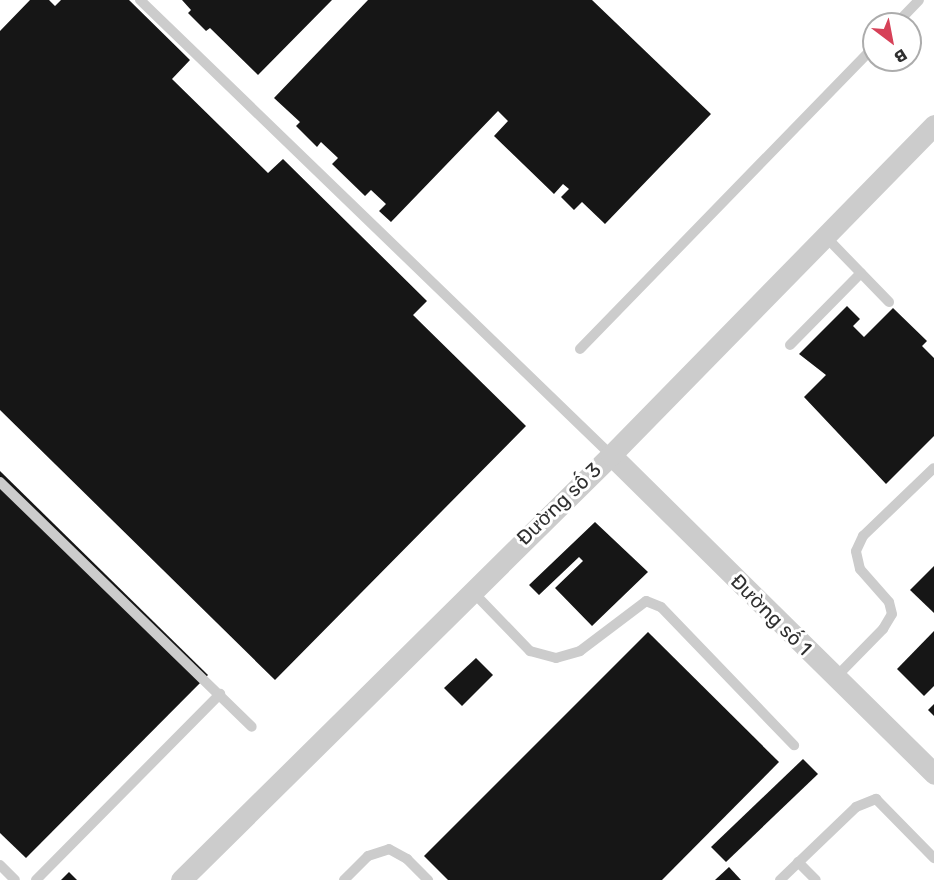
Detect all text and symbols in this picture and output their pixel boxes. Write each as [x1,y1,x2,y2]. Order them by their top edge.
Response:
north arrow [862,12,922,72]
text: B [891,45,911,67]
street label: Đường số 3 [512,458,606,550]
street label: Đường số 1 [726,570,816,660]

